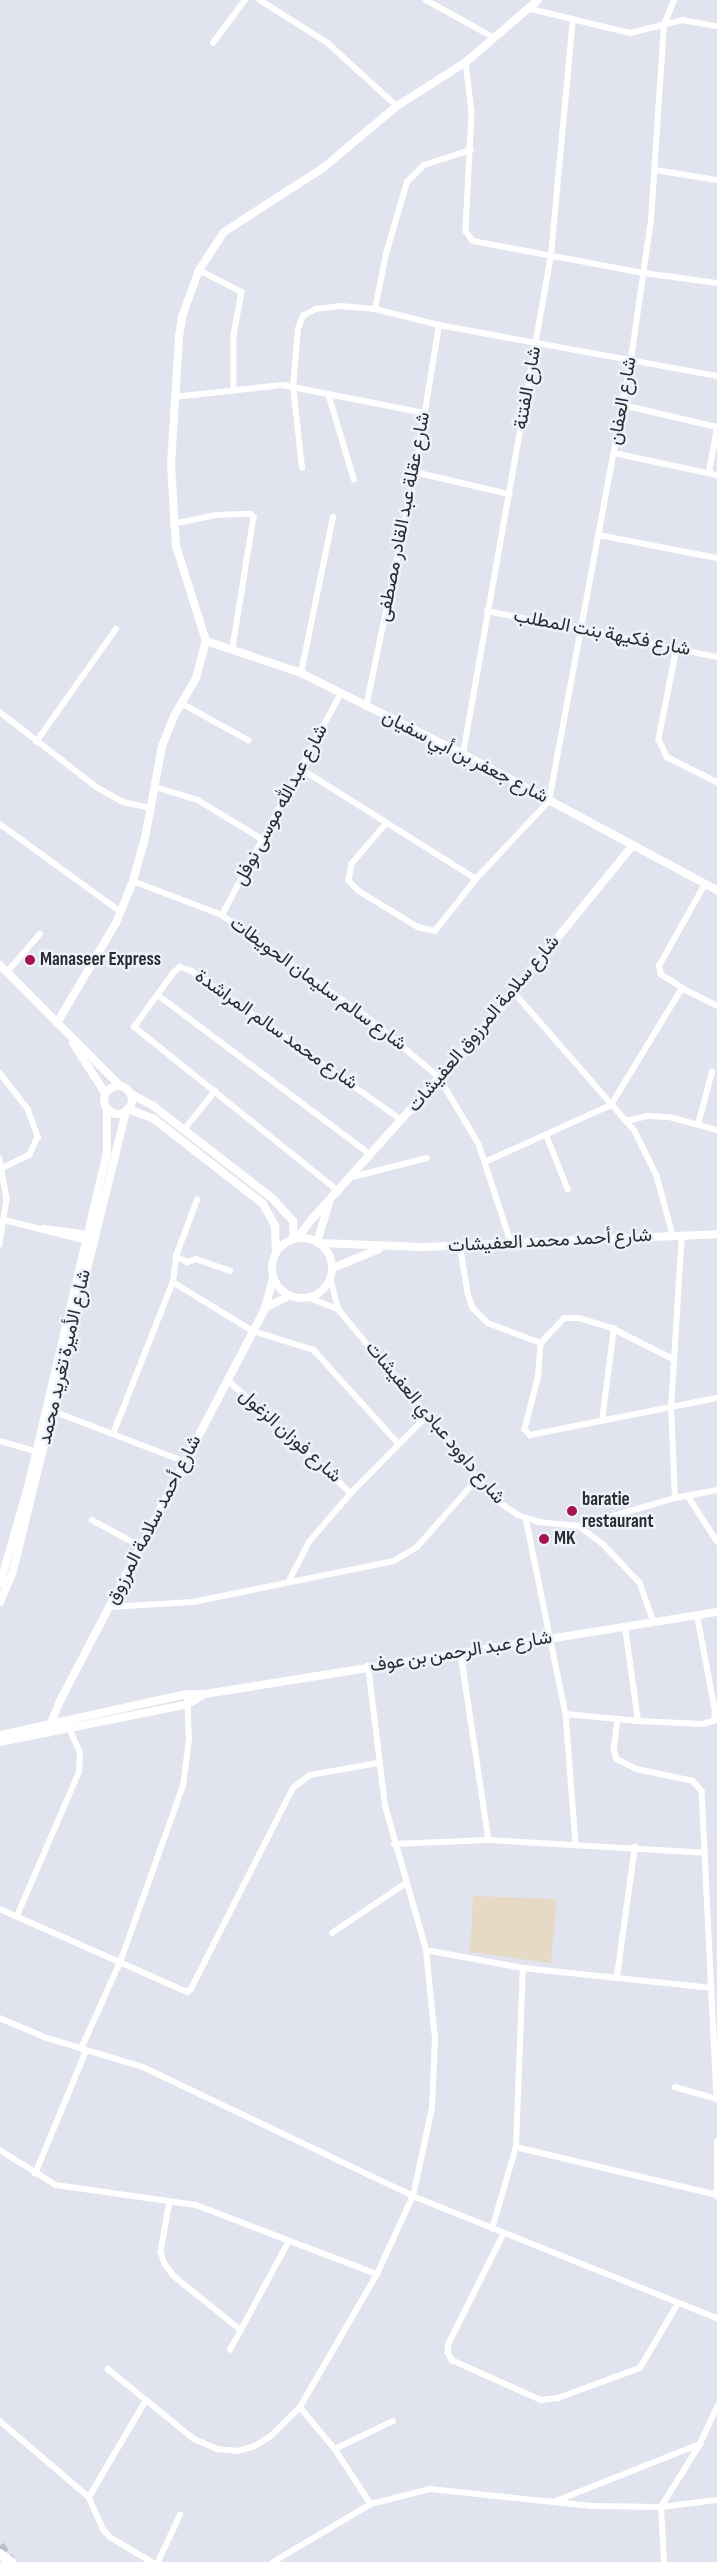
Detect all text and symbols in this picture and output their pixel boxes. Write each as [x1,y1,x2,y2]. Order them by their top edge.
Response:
street label: شارع الفتنة [509,345,547,431]
street label: شارع العفان [604,355,642,447]
street label: شارع عقلة عبد القادر مصطفى [372,410,436,624]
street label: شارع فكيهة بنت المطلب [512,605,692,661]
street label: شارع جعفر بن أبي سفيان [378,705,552,809]
street label: شارع عبدالله موسى نوفل [229,721,333,889]
street label: شارع سالم سليمان الحويطات [225,912,411,1056]
street label: شارع سلامة المرزوق العفيشات [403,931,565,1117]
place label: Manaseer Express [40,949,161,971]
marker: Manaseer Express [24,954,36,966]
street label: شارع محمد سالم المراشدة [190,965,362,1095]
street label: شارع أحمد محمد العفيشات [447,1224,653,1258]
street label: شارع الأميرة تغريد محمد [34,1267,96,1447]
street label: شارع داوود عبادي العفيشات [360,1337,510,1509]
street label: شارع فوزان الزغول [234,1384,346,1488]
street label: شارع أحمد سلامة المرزوق [101,1431,207,1609]
place label: baratie restaurant [582,1489,654,1533]
marker: baratie restaurant [566,1505,578,1517]
place label: MK [554,1528,575,1550]
marker: MK [538,1533,550,1545]
street label: شارع عبد الرحمن بن عوف [368,1626,554,1678]

